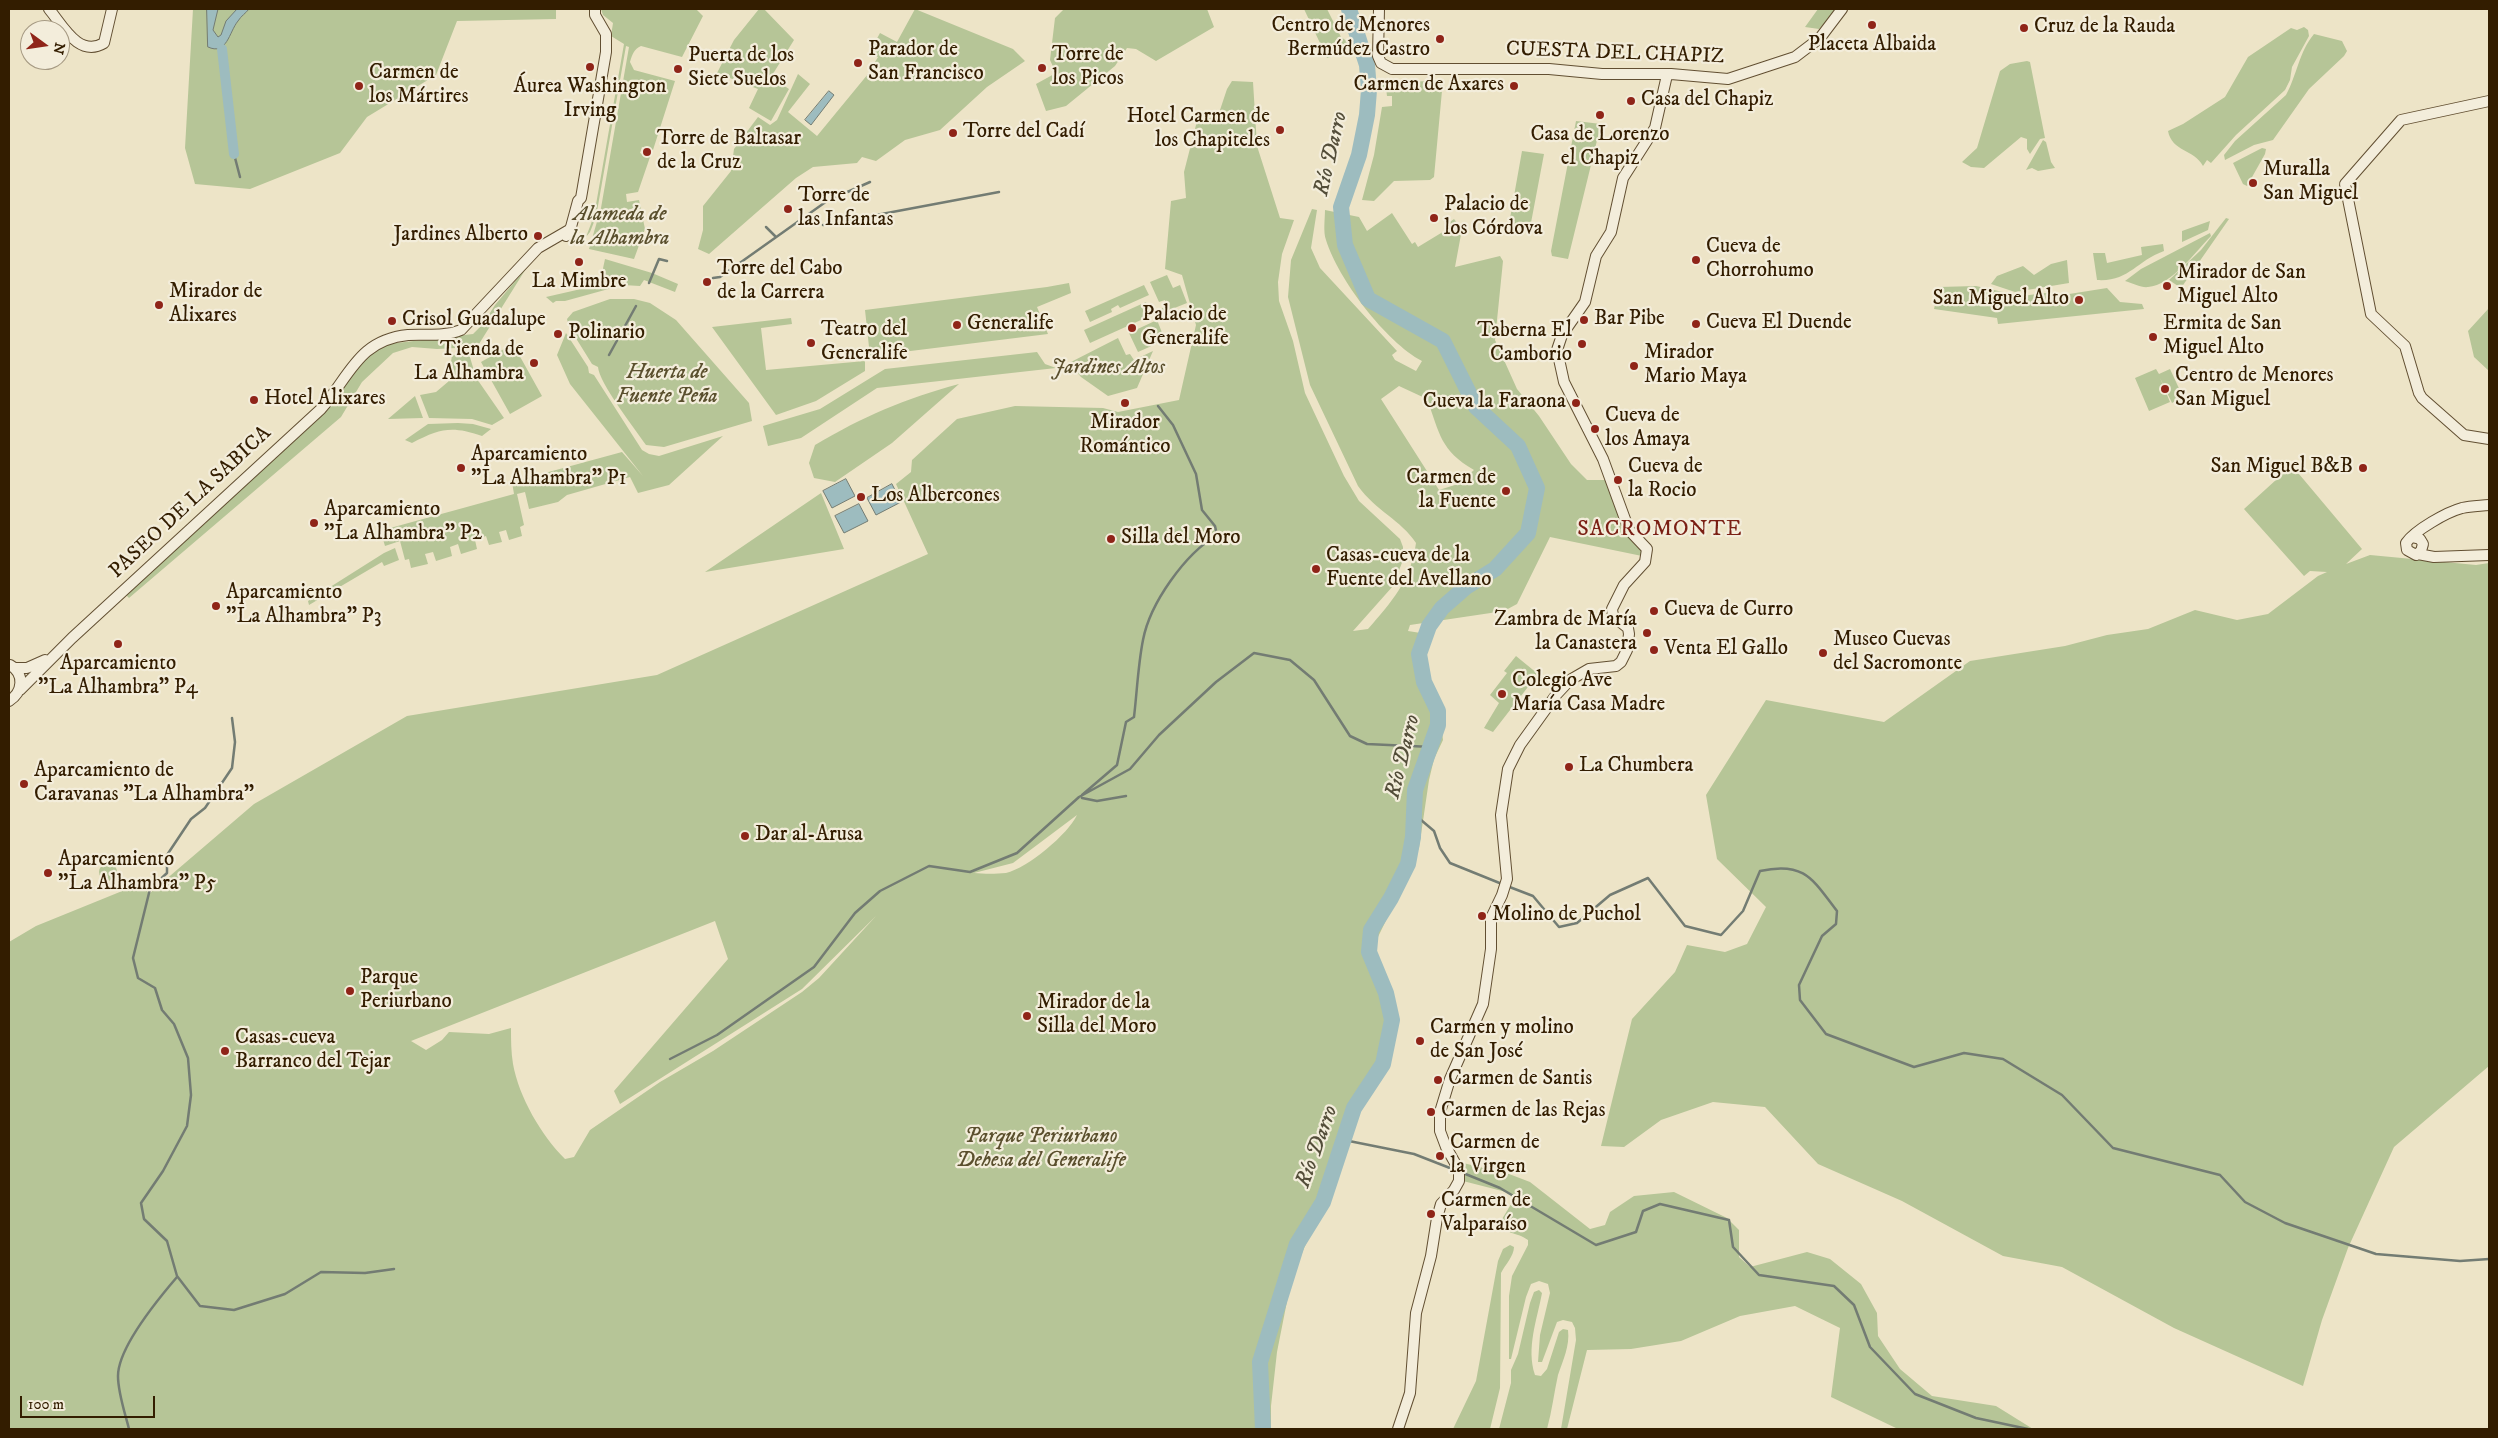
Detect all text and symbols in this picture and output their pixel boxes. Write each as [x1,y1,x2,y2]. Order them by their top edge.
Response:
place label: Centro de Menores Bermúdez Castro [1271,14,1430,64]
place label: Cruz de la Rauda [2034,15,2175,41]
marker: Placeta Albaida [1866,19,1878,31]
north arrow [20,20,70,70]
marker: Cruz de la Rauda [2018,22,2030,34]
marker: Centro de Menores Bermúdez Castro [1434,33,1446,45]
place label: Placeta Albaida [1808,33,1936,59]
place label: Parador de San Francisco [868,38,984,88]
street label: CUESTA DEL CHAPIZ [1505,38,1725,70]
text: N [48,41,69,56]
place label: Torre de los Picos [1052,43,1124,93]
place label: Puerta de los Siete Suelos [688,44,794,94]
marker: Parador de San Francisco [852,57,864,69]
place label: Carmen de los Mártires [369,61,469,111]
marker: Áurea Washington Irving [584,61,596,73]
marker: Torre de los Picos [1036,62,1048,74]
marker: Puerta de los Siete Suelos [672,63,684,75]
place label: Carmen de Axares [1354,73,1504,99]
place label: Áurea Washington Irving [514,75,666,125]
marker: Carmen de los Mártires [353,80,365,92]
marker: Carmen de Axares [1508,80,1520,92]
place label: Casa del Chapiz [1641,88,1773,114]
marker: Casa del Chapiz [1625,95,1637,107]
place label: Hotel Carmen de los Chapiteles [1126,105,1270,155]
water label: Río Darro [1310,109,1354,199]
marker: Casa de Lorenzo el Chapiz [1594,109,1606,121]
place label: Torre del Cadí [963,120,1084,146]
place label: Casa de Lorenzo el Chapiz [1530,123,1670,173]
marker: Hotel Carmen de los Chapiteles [1274,124,1286,136]
place label: Torre de Baltasar de la Cruz [657,127,801,177]
marker: Torre del Cadí [947,127,959,139]
marker: Torre de Baltasar de la Cruz [641,146,653,158]
place label: Muralla San Miguel [2263,158,2358,208]
marker: Muralla San Miguel [2247,177,2259,189]
place label: Torre de las Infantas [798,184,893,234]
place label: Palacio de los Córdova [1444,193,1543,243]
park label: Alameda de la Alhambra [571,203,669,253]
marker: Torre de las Infantas [782,203,794,215]
marker: Palacio de los Córdova [1428,212,1440,224]
place label: Jardines Alberto [393,223,528,249]
marker: Jardines Alberto [532,230,544,242]
place label: Cueva de Chorrohumo [1706,235,1814,285]
marker: Cueva de Chorrohumo [1690,254,1702,266]
marker: La Mimbre [573,256,585,268]
place label: Torre del Cabo de la Carrera [717,257,843,307]
place label: Mirador de San Miguel Alto [2177,261,2306,311]
place label: La Mimbre [531,270,627,296]
marker: Torre del Cabo de la Carrera [701,276,713,288]
place label: Mirador de Alixares [169,280,262,330]
marker: Mirador de San Miguel Alto [2161,280,2173,292]
place label: San Miguel Alto [1933,287,2069,313]
marker: San Miguel Alto [2073,294,2085,306]
marker: Mirador de Alixares [153,299,165,311]
place label: Palacio de Generalife [1142,303,1229,353]
place label: Bar Pibe [1594,307,1665,333]
place label: Crisol Guadalupe [402,308,546,334]
place label: Cueva El Duende [1706,311,1852,337]
place label: Generalife [967,312,1054,338]
place label: Ermita de San Miguel Alto [2163,312,2282,362]
marker: Bar Pibe [1578,314,1590,326]
marker: Crisol Guadalupe [386,315,398,327]
place label: Teatro del Generalife [821,318,908,368]
marker: Cueva El Duende [1690,318,1702,330]
marker: Generalife [951,319,963,331]
place label: Taberna El Camborio [1477,319,1572,369]
place label: Polinario [568,321,645,347]
marker: Palacio de Generalife [1126,322,1138,334]
marker: Polinario [552,328,564,340]
marker: Ermita de San Miguel Alto [2147,331,2159,343]
marker: Teatro del Generalife [805,337,817,349]
place label: Tienda de La Alhambra [414,338,524,388]
marker: Taberna El Camborio [1576,338,1588,350]
place label: Mirador Mario Maya [1644,341,1747,391]
park label: Jardines Altos [1051,356,1165,382]
marker: Tienda de La Alhambra [528,357,540,369]
marker: Mirador Mario Maya [1628,360,1640,372]
park label: Huerta de Fuente Peña [616,361,718,411]
place label: Centro de Menores San Miguel [2175,364,2334,414]
marker: Centro de Menores San Miguel [2159,383,2171,395]
place label: Hotel Alixares [264,387,386,413]
place label: Cueva la Faraona [1423,390,1566,416]
marker: Hotel Alixares [248,394,260,406]
marker: Mirador Romántico [1119,397,1131,409]
marker: Cueva la Faraona [1570,397,1582,409]
place label: Cueva de los Amaya [1605,404,1690,454]
place label: Mirador Romántico [1079,411,1171,461]
street label: PASEO DE LA SABICA [105,422,277,584]
marker: Cueva de los Amaya [1589,423,1601,435]
place label: Aparcamiento "La Alhambra" P1 [471,443,626,493]
place label: Cueva de la Rocio [1628,455,1703,505]
place label: San Miguel B&B [2210,455,2353,481]
marker: Aparcamiento "La Alhambra" P1 [455,462,467,474]
marker: San Miguel B&B [2357,462,2369,474]
place label: Carmen de la Fuente [1406,466,1496,516]
marker: Cueva de la Rocio [1612,474,1624,486]
place label: Los Albercones [871,484,1000,510]
marker: Carmen de la Fuente [1500,485,1512,497]
marker: Los Albercones [855,491,867,503]
place label: Aparcamiento "La Alhambra" P2 [324,498,482,548]
marker: Aparcamiento "La Alhambra" P2 [308,517,320,529]
district label: SACROMONTE [1576,517,1744,543]
place label: Silla del Moro [1121,526,1240,552]
marker: Silla del Moro [1105,533,1117,545]
place label: Casas-cueva de la Fuente del Avellano [1326,544,1491,594]
marker: Casas-cueva de la Fuente del Avellano [1310,563,1322,575]
place label: Aparcamiento "La Alhambra" P3 [226,581,382,631]
place label: Cueva de Curro [1664,598,1793,624]
marker: Aparcamiento "La Alhambra" P3 [210,600,222,612]
marker: Cueva de Curro [1648,605,1660,617]
place label: Zambra de María la Canastera [1494,608,1637,658]
marker: Zambra de María la Canastera [1641,627,1653,639]
place label: Museo Cuevas del Sacromonte [1833,628,1962,678]
place label: Venta El Gallo [1664,637,1788,663]
marker: Aparcamiento "La Alhambra" P4 [112,638,124,650]
marker: Venta El Gallo [1648,644,1660,656]
marker: Museo Cuevas del Sacromonte [1817,647,1829,659]
place label: Aparcamiento "La Alhambra" P4 [38,652,198,702]
place label: Colegio Ave María Casa Madre [1512,669,1665,719]
marker: Colegio Ave María Casa Madre [1496,688,1508,700]
water label: Río Darro [1381,712,1427,802]
place label: La Chumbera [1579,754,1694,780]
place label: Aparcamiento de Caravanas "La Alhambra" [34,759,254,809]
marker: La Chumbera [1563,761,1575,773]
marker: Aparcamiento de Caravanas "La Alhambra" [18,778,30,790]
place label: Dar al-Arusa [755,823,863,849]
marker: Dar al-Arusa [739,830,751,842]
place label: Aparcamiento "La Alhambra" P5 [58,848,216,898]
marker: Aparcamiento "La Alhambra" P5 [42,867,54,879]
place label: Molino de Puchol [1492,903,1641,929]
marker: Molino de Puchol [1476,910,1488,922]
place label: Parque Periurbano [360,966,452,1016]
marker: Parque Periurbano [344,985,356,997]
place label: Mirador de la Silla del Moro [1037,991,1156,1041]
marker: Mirador de la Silla del Moro [1021,1010,1033,1022]
place label: Carmen y molino de San José [1430,1016,1574,1066]
place label: Casas-cueva Barranco del Tejar [235,1026,391,1076]
marker: Carmen y molino de San José [1414,1035,1426,1047]
marker: Casas-cueva Barranco del Tejar [219,1045,231,1057]
place label: Carmen de Santis [1448,1067,1592,1093]
marker: Carmen de Santis [1432,1074,1444,1086]
place label: Carmen de las Rejas [1441,1099,1606,1125]
water label: Río Darro [1291,1102,1345,1192]
marker: Carmen de las Rejas [1425,1106,1437,1118]
park label: Parque Periurbano Dehesa del Generalife [956,1125,1126,1175]
place label: Carmen de la Virgen [1450,1131,1540,1181]
marker: Carmen de la Virgen [1434,1150,1446,1162]
place label: Carmen de Valparaíso [1441,1189,1531,1239]
marker: Carmen de Valparaíso [1425,1208,1437,1220]
scale bar [22,1386,158,1418]
text: 100 m [28,1395,64,1414]

